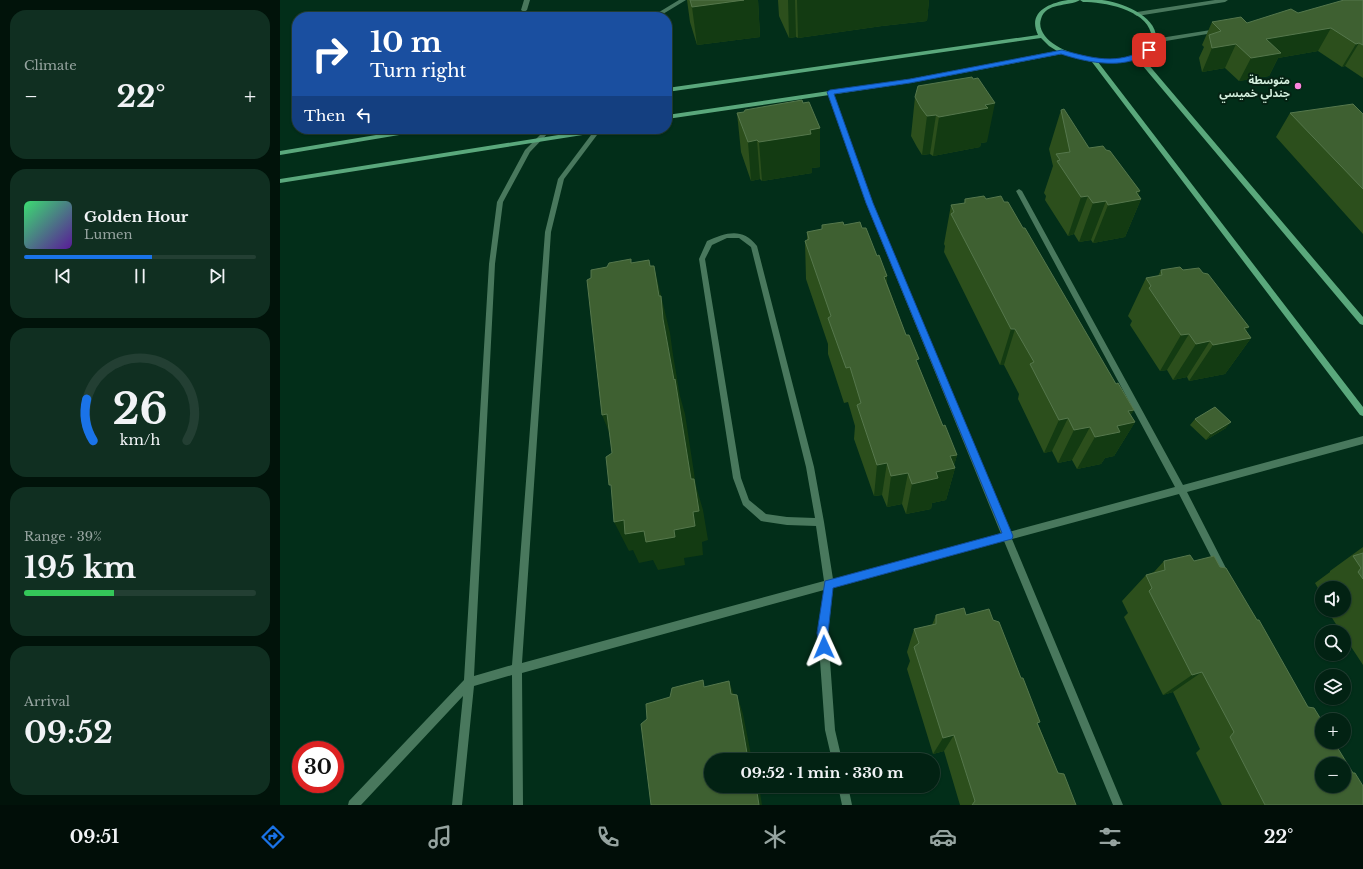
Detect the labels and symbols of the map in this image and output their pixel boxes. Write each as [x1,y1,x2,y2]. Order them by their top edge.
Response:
pin [1132,33,1166,67]
place label: متوسطة جندلي خميسي [1219,73,1290,103]
marker: متوسطة جندلي خميسي [1293,81,1303,91]
position arrow [803,626,845,668]
speed limit sign: 30 [292,741,344,793]

